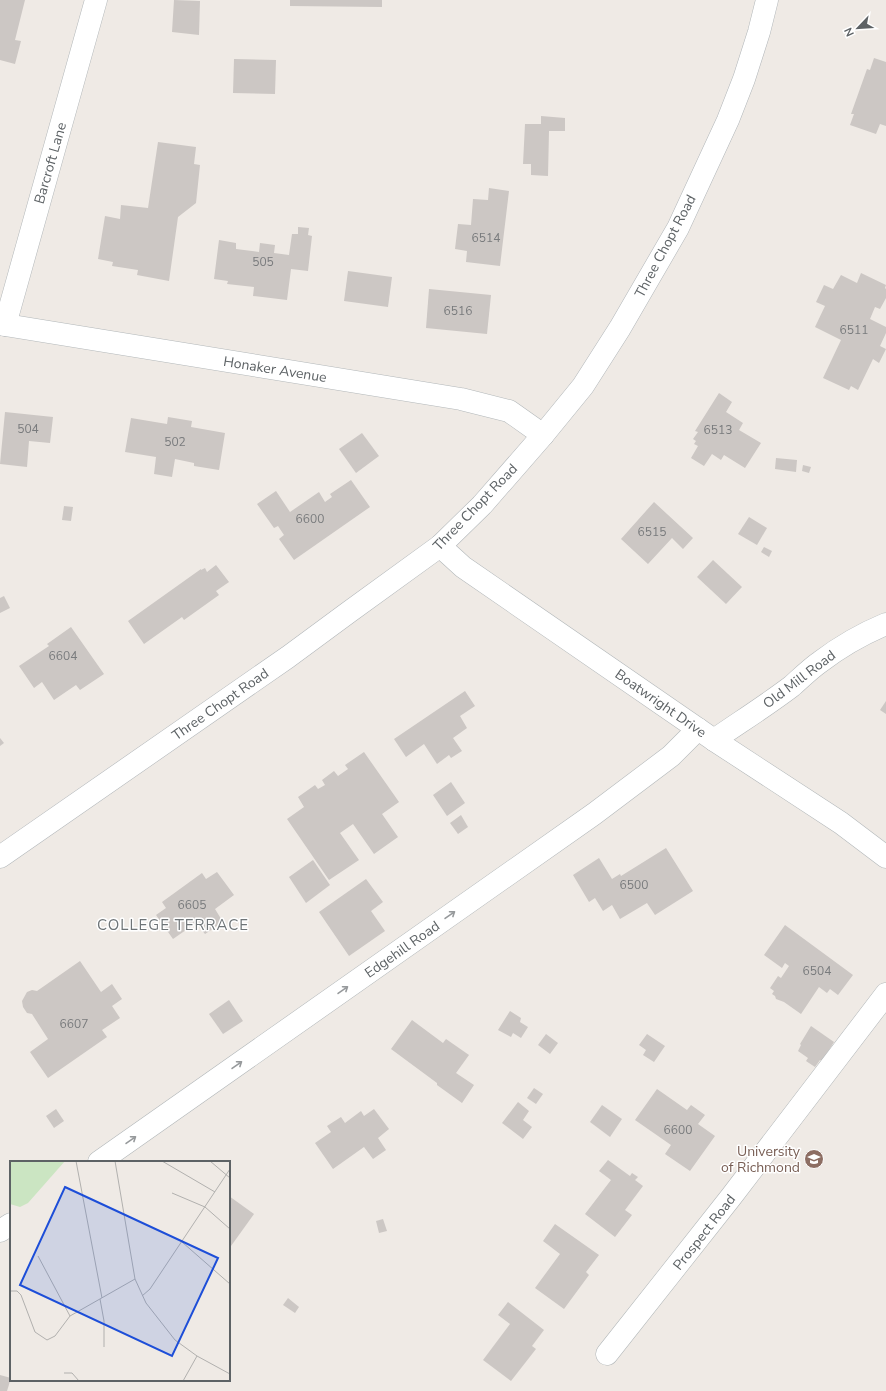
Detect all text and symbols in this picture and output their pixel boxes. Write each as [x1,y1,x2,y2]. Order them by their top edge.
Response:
north arrow [838,8,878,48]
text: N [841,25,858,39]
street label: Barcroft Lane [30,120,71,206]
street label: Three Chopt Road [630,191,701,301]
house number: 6514 [472,230,500,246]
house number: 505 [252,254,274,270]
house number: 6516 [444,303,472,319]
house number: 6511 [840,322,868,338]
street label: Honaker Avenue [222,352,328,387]
house number: 504 [17,421,39,437]
house number: 6513 [704,422,732,438]
house number: 502 [164,434,186,450]
street label: Three Chopt Road [429,460,522,555]
house number: 6600 [296,511,324,527]
house number: 6515 [638,524,666,540]
street label: Old Mill Road [759,646,839,713]
house number: 6604 [49,648,77,664]
street label: Three Chopt Road [168,664,272,745]
street label: Boatwright Drive [611,665,710,742]
house number: 6500 [620,877,648,893]
house number: 6605 [178,897,206,913]
one-way arrow [444,911,455,919]
district label: COLLEGE TERRACE [97,915,249,935]
street label: Edgehill Road [361,917,444,982]
house number: 6504 [803,963,831,979]
one-way arrow [338,986,349,994]
house number: 6607 [60,1016,88,1032]
one-way arrow [231,1061,242,1069]
house number: 6600 [664,1122,692,1138]
one-way arrow [125,1136,136,1144]
place label: University of Richmond [721,1142,801,1177]
school or university icon: University of Richmond [803,1148,825,1170]
inset map [10,1161,230,1381]
street label: Prospect Road [669,1190,740,1274]

